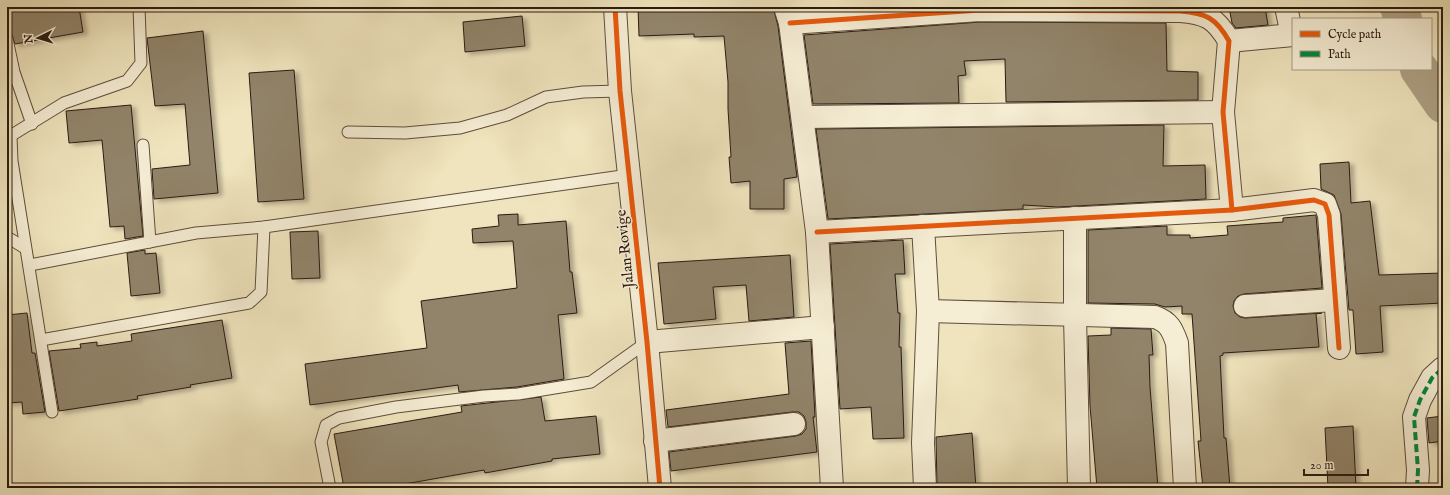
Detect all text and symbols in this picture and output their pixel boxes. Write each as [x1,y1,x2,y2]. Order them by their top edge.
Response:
north arrow [18,18,58,58]
legend [1292,18,1432,70]
text: Cycle path [1328,27,1382,43]
text: N [22,33,37,45]
text: Path [1328,47,1351,62]
street label: Jalan Rovige [611,209,639,291]
scale bar [1304,451,1368,477]
text: 20 m [1310,458,1333,473]

